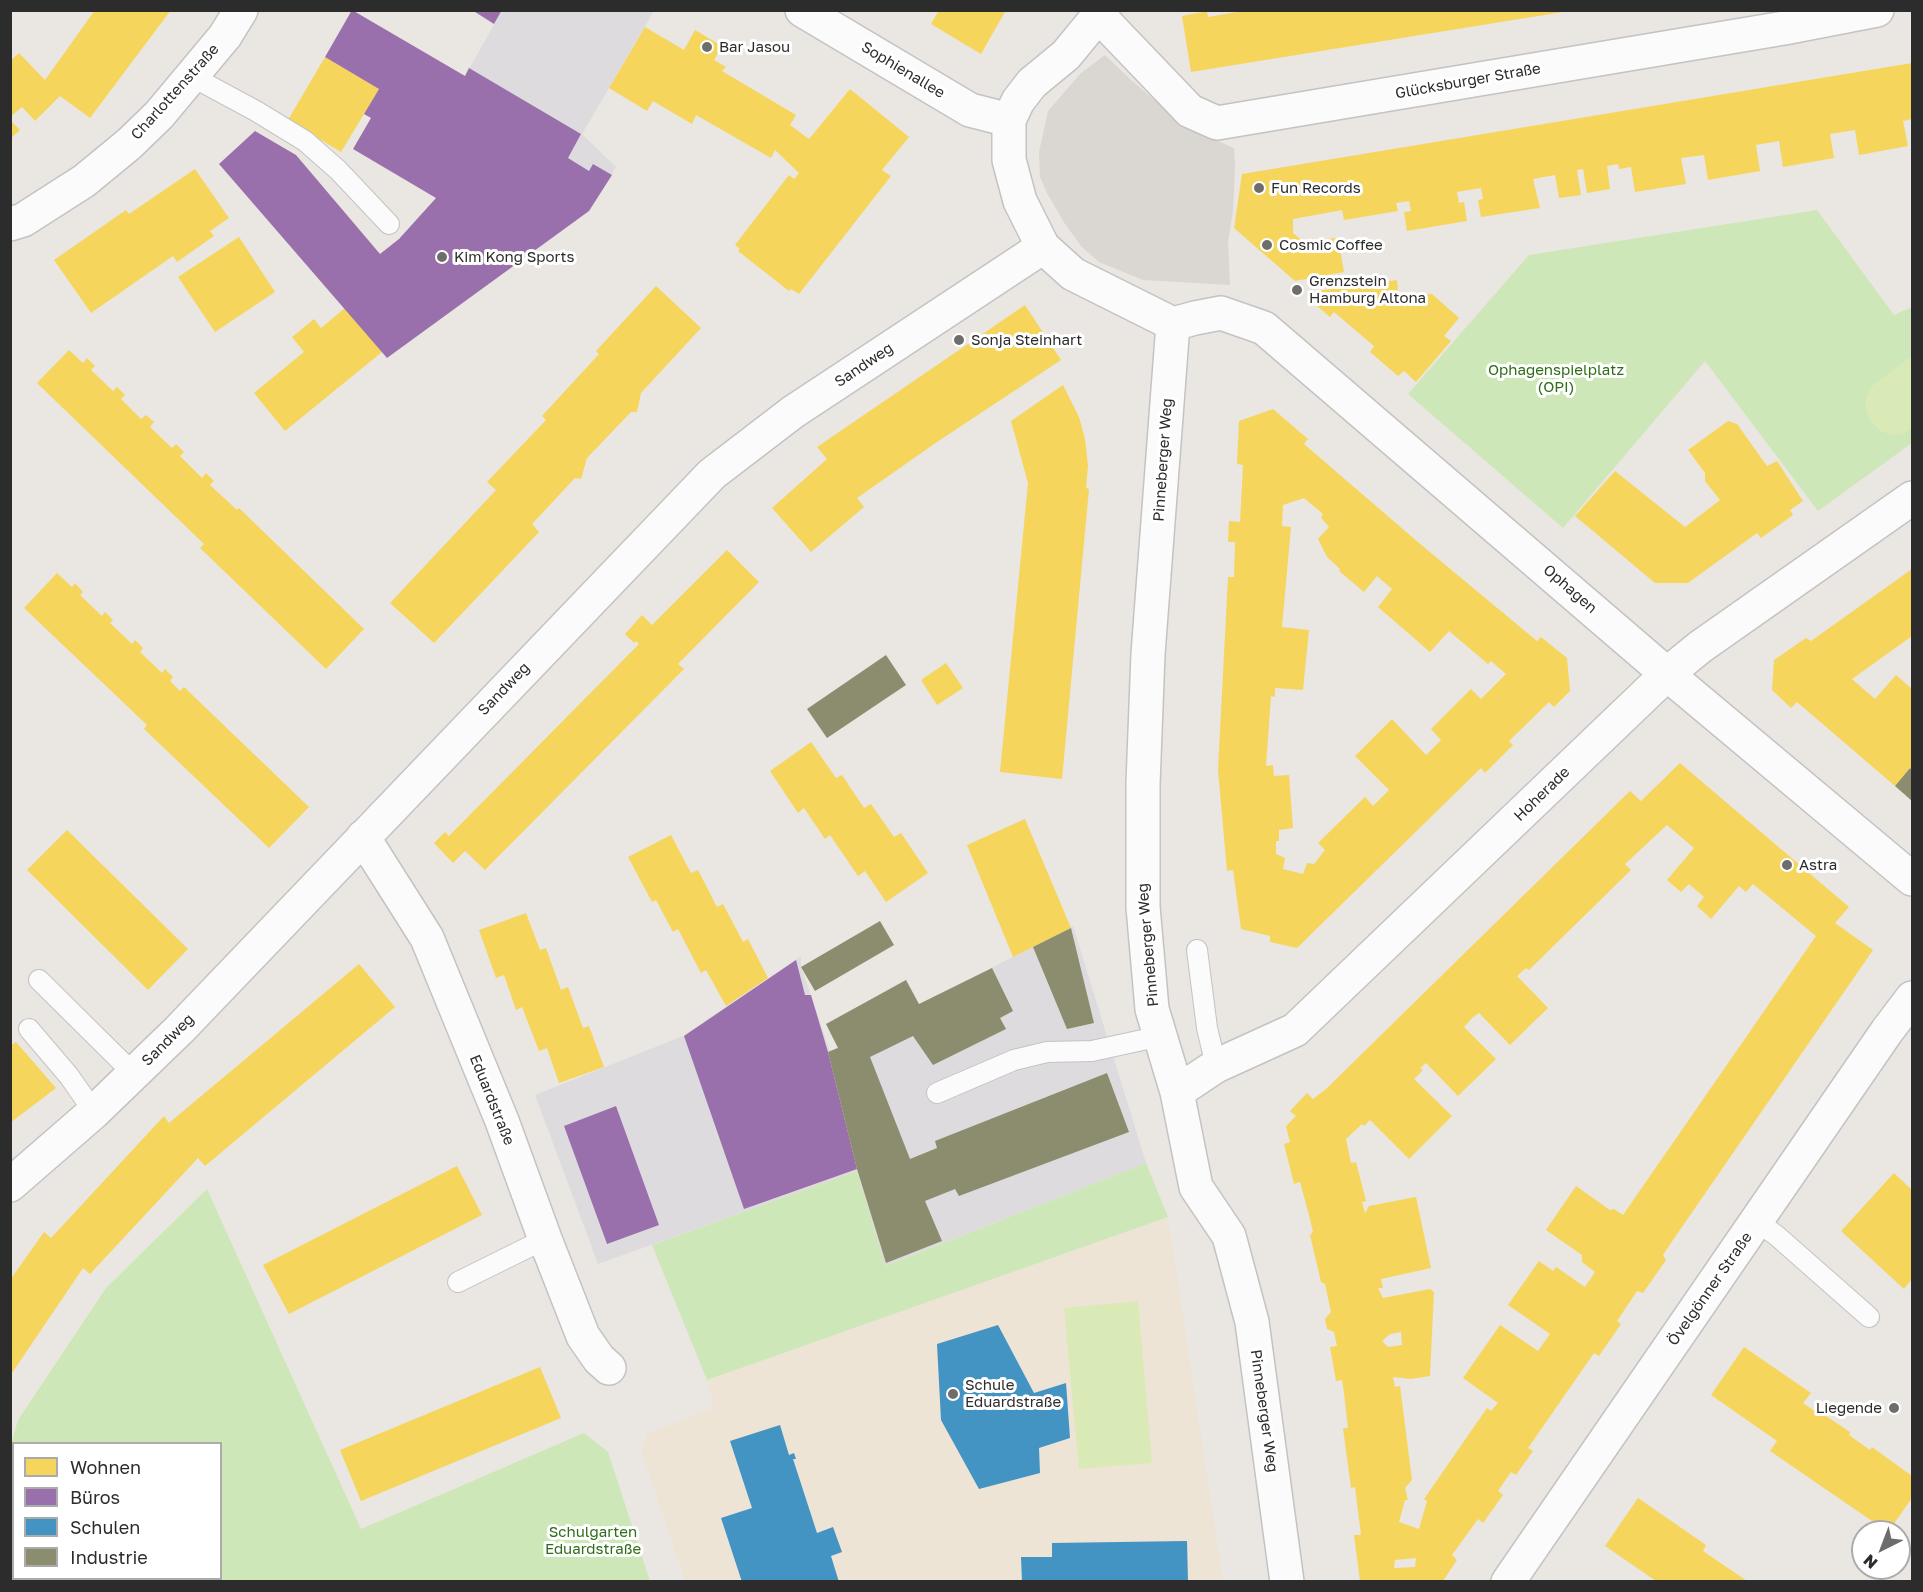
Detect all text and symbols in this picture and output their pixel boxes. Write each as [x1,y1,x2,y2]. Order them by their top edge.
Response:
place label: Bar Jasou [719,38,790,56]
street label: Sophienallee [858,38,948,102]
street label: Charlottenstraße [127,40,223,144]
marker: Bar Jasou [700,40,714,54]
street label: Glücksburger Straße [1394,59,1542,103]
place label: Fun Records [1271,179,1361,197]
marker: Fun Records [1252,181,1266,195]
place label: Cosmic Coffee [1279,236,1383,254]
marker: Cosmic Coffee [1260,238,1274,252]
place label: Kim Kong Sports [454,248,575,266]
marker: Kim Kong Sports [435,250,449,264]
place label: Grenzstein Hamburg Altona [1309,272,1426,307]
marker: Grenzstein Hamburg Altona [1290,283,1304,297]
place label: Sonja Steinhart [971,331,1082,349]
marker: Sonja Steinhart [952,333,966,347]
street label: Sandweg [831,339,897,391]
park label: Ophagenspielplatz (OPI) [1488,361,1624,396]
street label: Pinneberger Weg [1150,398,1176,522]
street label: Ophagen [1540,561,1600,617]
street label: Sandweg [474,659,534,719]
street label: Hoherade [1510,763,1574,825]
place label: Astra [1799,856,1837,874]
marker: Astra [1780,858,1794,872]
street label: Pinneberger Weg [1134,883,1162,1007]
street label: Sandweg [138,1010,198,1070]
street label: Eduardstraße [466,1052,518,1148]
street label: Övelgönner Straße [1664,1229,1756,1349]
street label: Pinneberger Weg [1246,1348,1282,1474]
place label: Schule Eduardstraße [965,1376,1061,1411]
marker: Schule Eduardstraße [946,1387,960,1401]
place label: Liegende [1816,1399,1882,1417]
marker: Liegende [1887,1401,1901,1415]
legend [12,1442,222,1580]
text: Wohnen [70,1456,141,1478]
text: Büros [70,1486,120,1508]
text: Schulen [70,1516,140,1538]
north arrow [1851,1520,1911,1580]
park label: Schulgarten Eduardstraße [545,1523,641,1558]
text: Industrie [70,1546,148,1568]
text: N [1859,1550,1882,1573]

